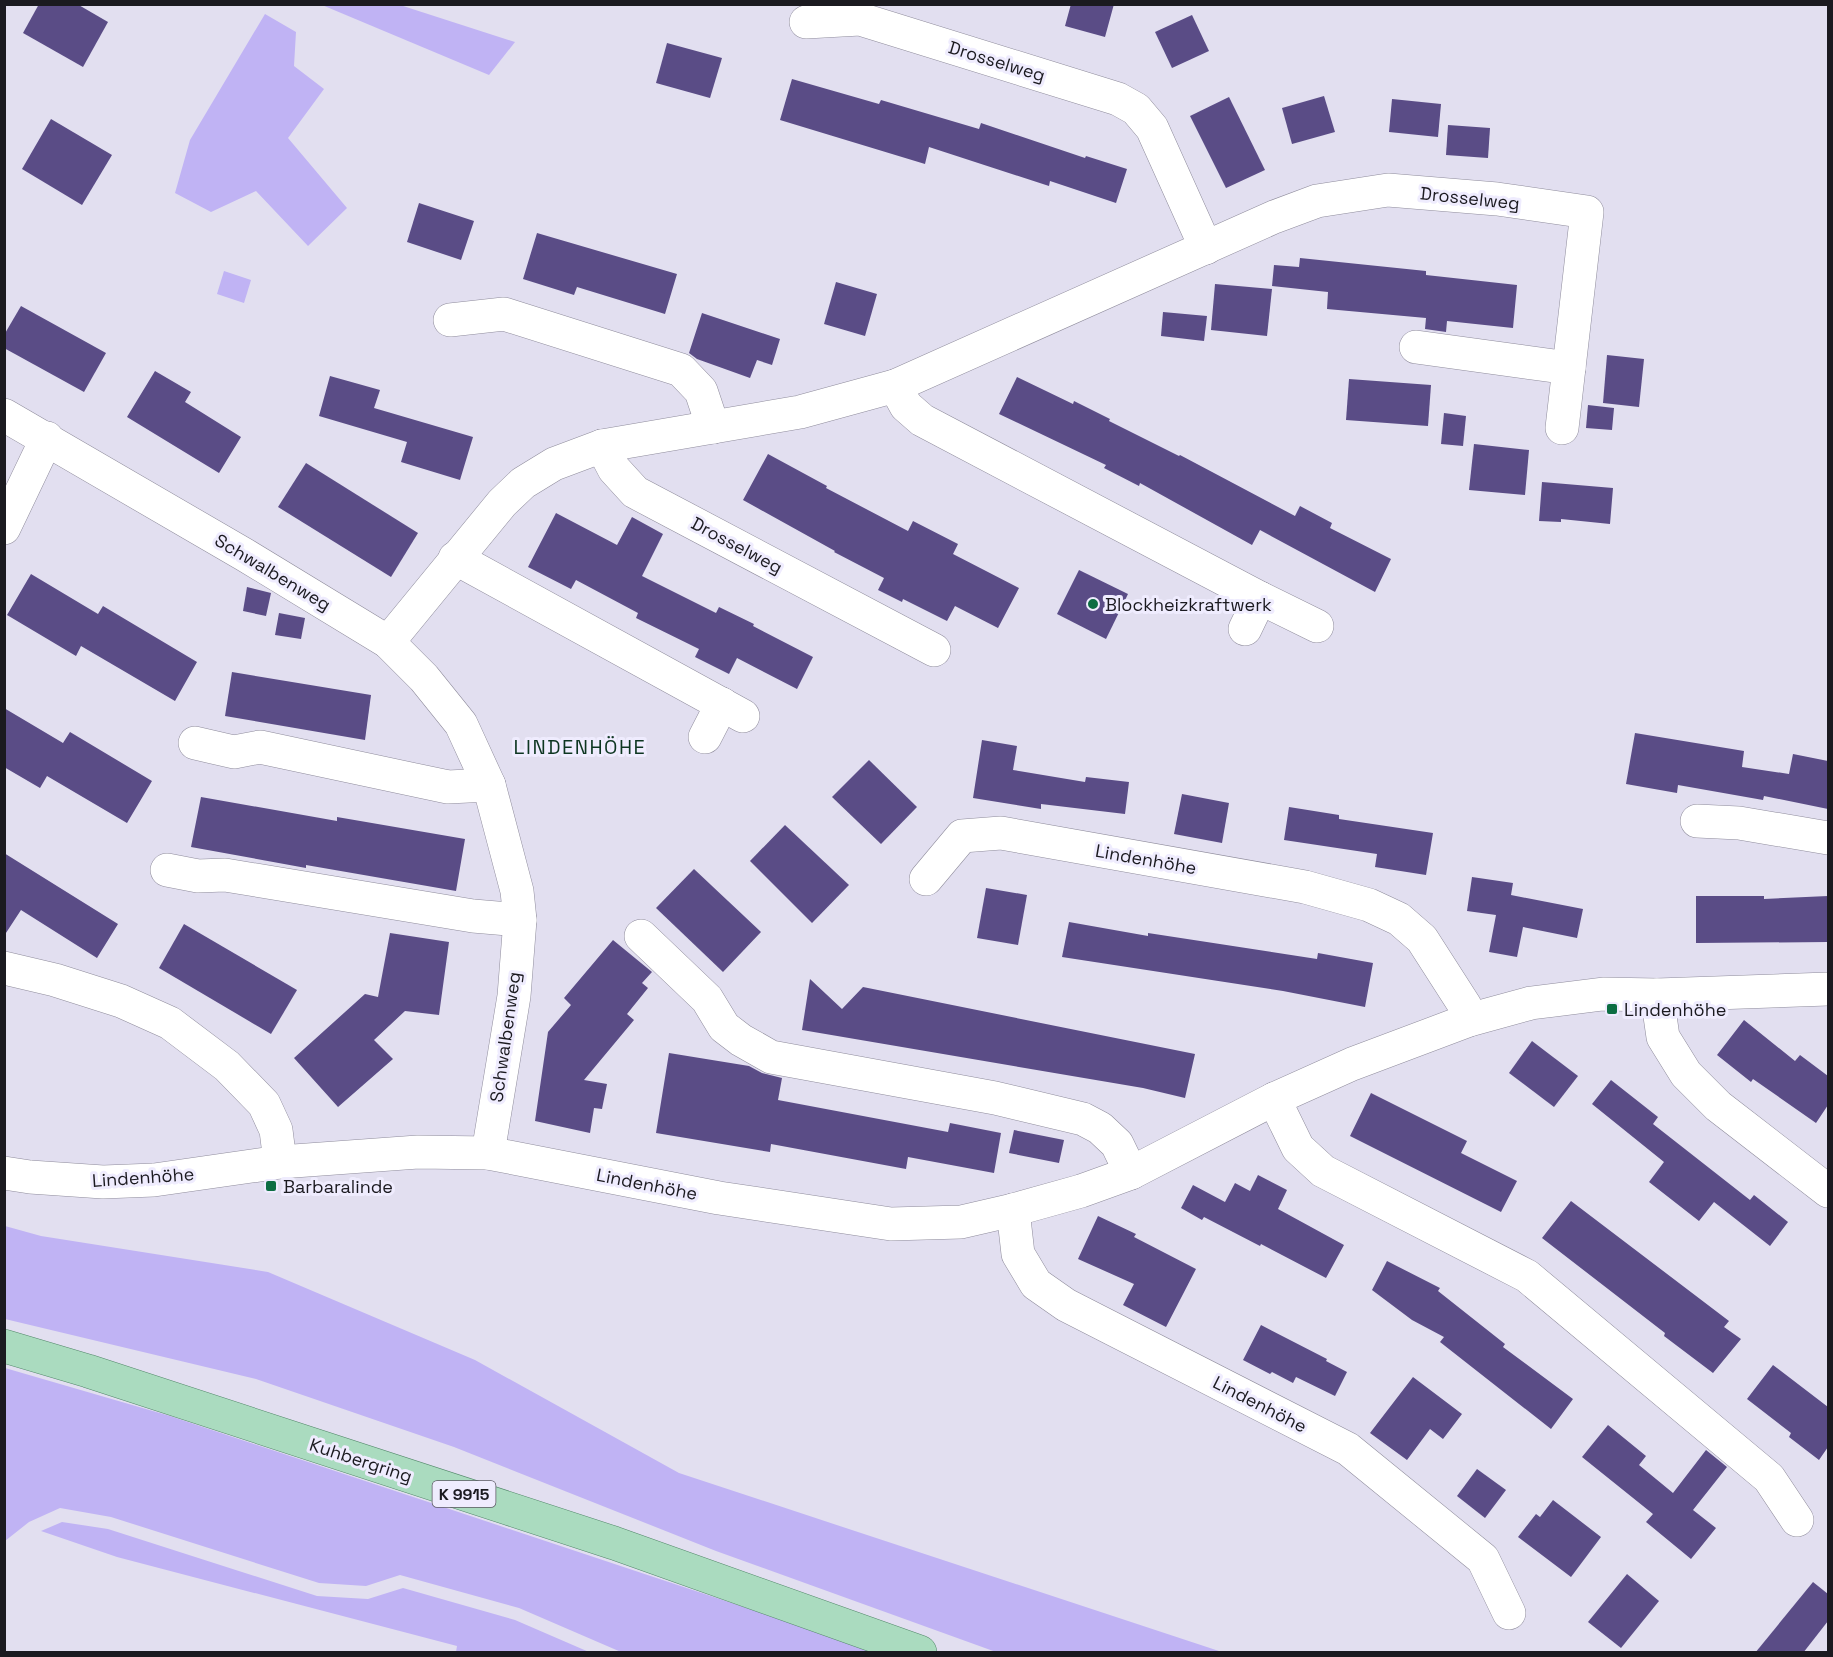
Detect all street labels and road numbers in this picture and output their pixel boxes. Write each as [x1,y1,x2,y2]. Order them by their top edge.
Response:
street label: Drosselweg [946,35,1048,87]
street label: Drosselweg [1419,181,1521,215]
street label: Drosselweg [687,511,787,579]
street label: Schwalbenweg [211,528,335,616]
street label: Lindenhöhe [1094,839,1198,879]
street label: Schwalbenweg [484,970,526,1104]
street label: Lindenhöhe [91,1162,195,1192]
street label: Lindenhöhe [595,1163,699,1205]
street label: Lindenhöhe [1209,1371,1311,1437]
street label: Kuhbergring [307,1433,415,1487]
road number: K 9915 [432,1481,496,1507]

